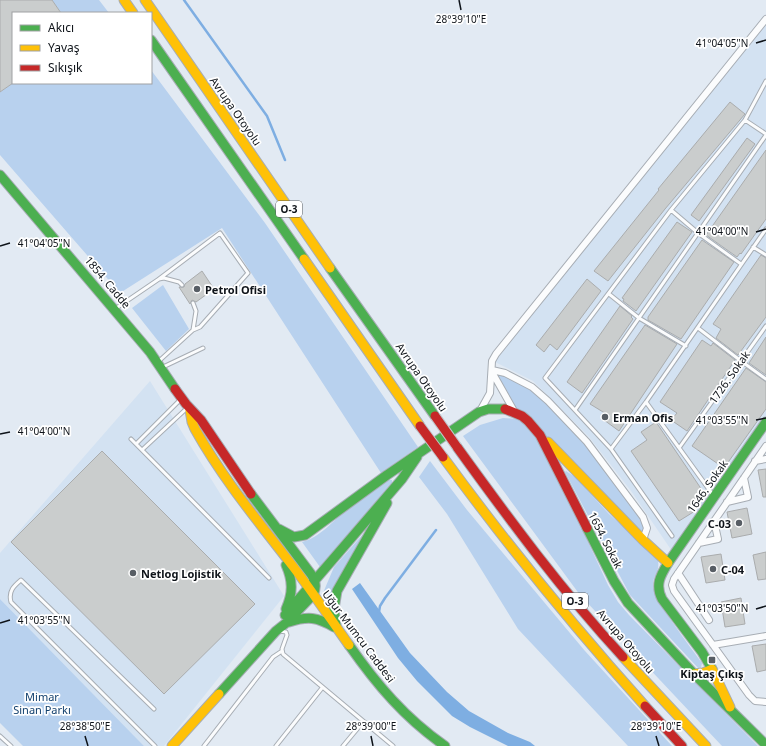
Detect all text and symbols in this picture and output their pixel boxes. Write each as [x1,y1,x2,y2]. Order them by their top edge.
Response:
legend [12,12,152,84]
text: 28°39'10"E [436,12,486,26]
text: Akıcı [48,19,74,36]
text: 41°04'05"N [696,36,748,50]
text: Yavaş [48,39,80,56]
text: Sıkışık [48,59,83,76]
street label: Avrupa Otoyolu [207,74,265,148]
road number: O-3 [276,201,302,217]
text: 41°04'00"N [696,224,748,238]
text: 41°04'05"N [18,236,70,250]
street label: 1854. Cadde [82,253,134,311]
place label: Petrol Ofisi [205,282,266,297]
marker: Petrol Ofisi [192,284,202,294]
street label: Avrupa Otoyolu [393,340,451,414]
street label: 1726. Sokak [705,347,753,407]
place label: Erman Ofis [613,410,674,425]
marker: Erman Ofis [600,412,610,422]
text: 41°03'55"N [696,413,748,427]
text: 41°04'00"N [18,424,70,438]
street label: 1646. Sokak [683,456,731,516]
street label: 1654. Sokak [585,509,627,571]
place label: C-03 [708,516,731,531]
marker: C-03 [734,518,744,528]
place label: C-04 [721,562,745,577]
marker: C-04 [708,564,718,574]
place label: Netlog Lojistik [141,566,221,581]
marker: Netlog Lojistik [128,568,138,578]
street label: Uğur Mumcu Caddesi [319,587,399,685]
road number: O-3 [562,593,588,609]
text: 41°03'50"N [696,601,748,615]
street label: Avrupa Otoyolu [594,606,658,676]
text: 41°03'55"N [18,613,70,627]
marker: Kiptaş Çıkış [707,655,717,665]
place label: Kiptaş Çıkış [680,666,744,681]
park label: Mimar Sinan Parkı [13,689,71,717]
text: 28°38'50"E [60,719,110,733]
text: 28°39'00"E [346,719,396,733]
text: 28°39'10"E [631,719,681,733]

